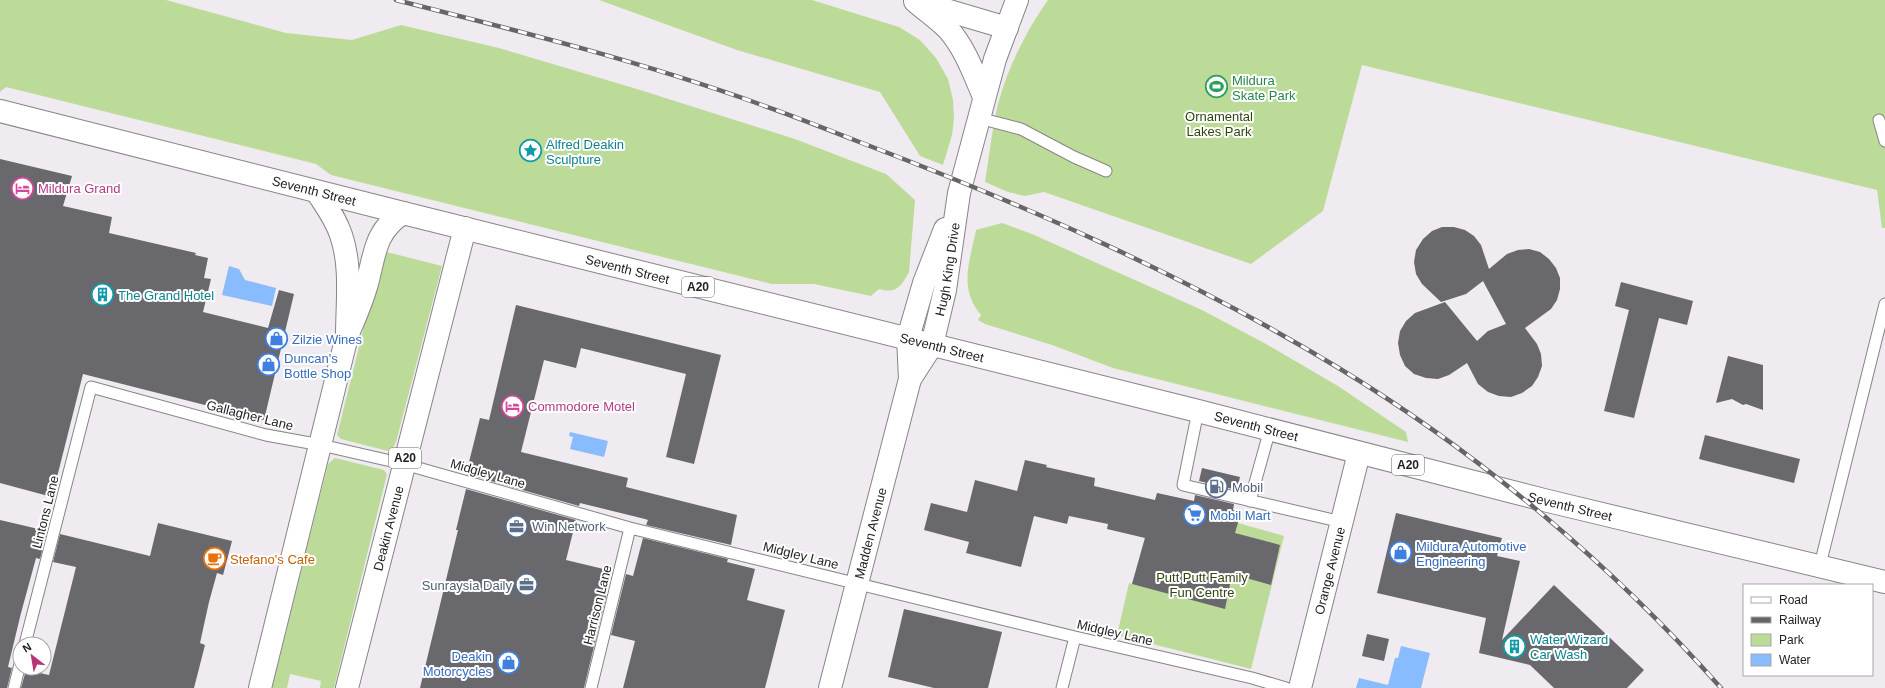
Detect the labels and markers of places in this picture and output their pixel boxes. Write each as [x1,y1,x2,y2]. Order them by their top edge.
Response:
place label: Mildura Skate Park [1232,73,1296,103]
sports icon: Mildura Skate Park [1203,74,1229,100]
place label: Alfred Deakin Sculpture [546,137,624,167]
place icon: Alfred Deakin Sculpture [518,138,544,164]
hotel icon: Mildura Grand [10,175,36,201]
place label: Mildura Grand [38,181,120,196]
building icon: The Grand Hotel [90,282,116,308]
place label: The Grand Hotel [118,288,214,303]
shop icon: Zilzie Wines [264,326,290,352]
place label: Zilzie Wines [292,332,363,347]
place label: Duncan's Bottle Shop [284,351,351,381]
shop icon: Duncan's Bottle Shop [256,352,282,378]
hotel icon: Commodore Motel [499,393,525,419]
place label: Commodore Motel [528,399,635,414]
fuel station icon: Mobil [1204,474,1230,500]
place label: Mobil [1232,480,1263,495]
supermarket icon: Mobil Mart [1182,502,1208,528]
place label: Mobil Mart [1210,508,1271,523]
office icon: Win Network [503,513,529,539]
place label: Win Network [532,519,606,534]
place label: Mildura Automotive Engineering [1416,539,1527,569]
shop icon: Mildura Automotive Engineering [1388,540,1414,566]
cafe icon: Stefano's Cafe [202,546,228,572]
place label: Stefano's Cafe [230,552,315,567]
office icon: Sunraysia Daily [514,572,540,598]
place label: Sunraysia Daily [422,578,512,593]
place label: Water Wizard Car Wash [1530,632,1608,662]
building icon: Water Wizard Car Wash [1502,633,1528,659]
place label: Deakin Motorcycles [423,649,492,679]
shop icon: Deakin Motorcycles [495,650,521,676]

